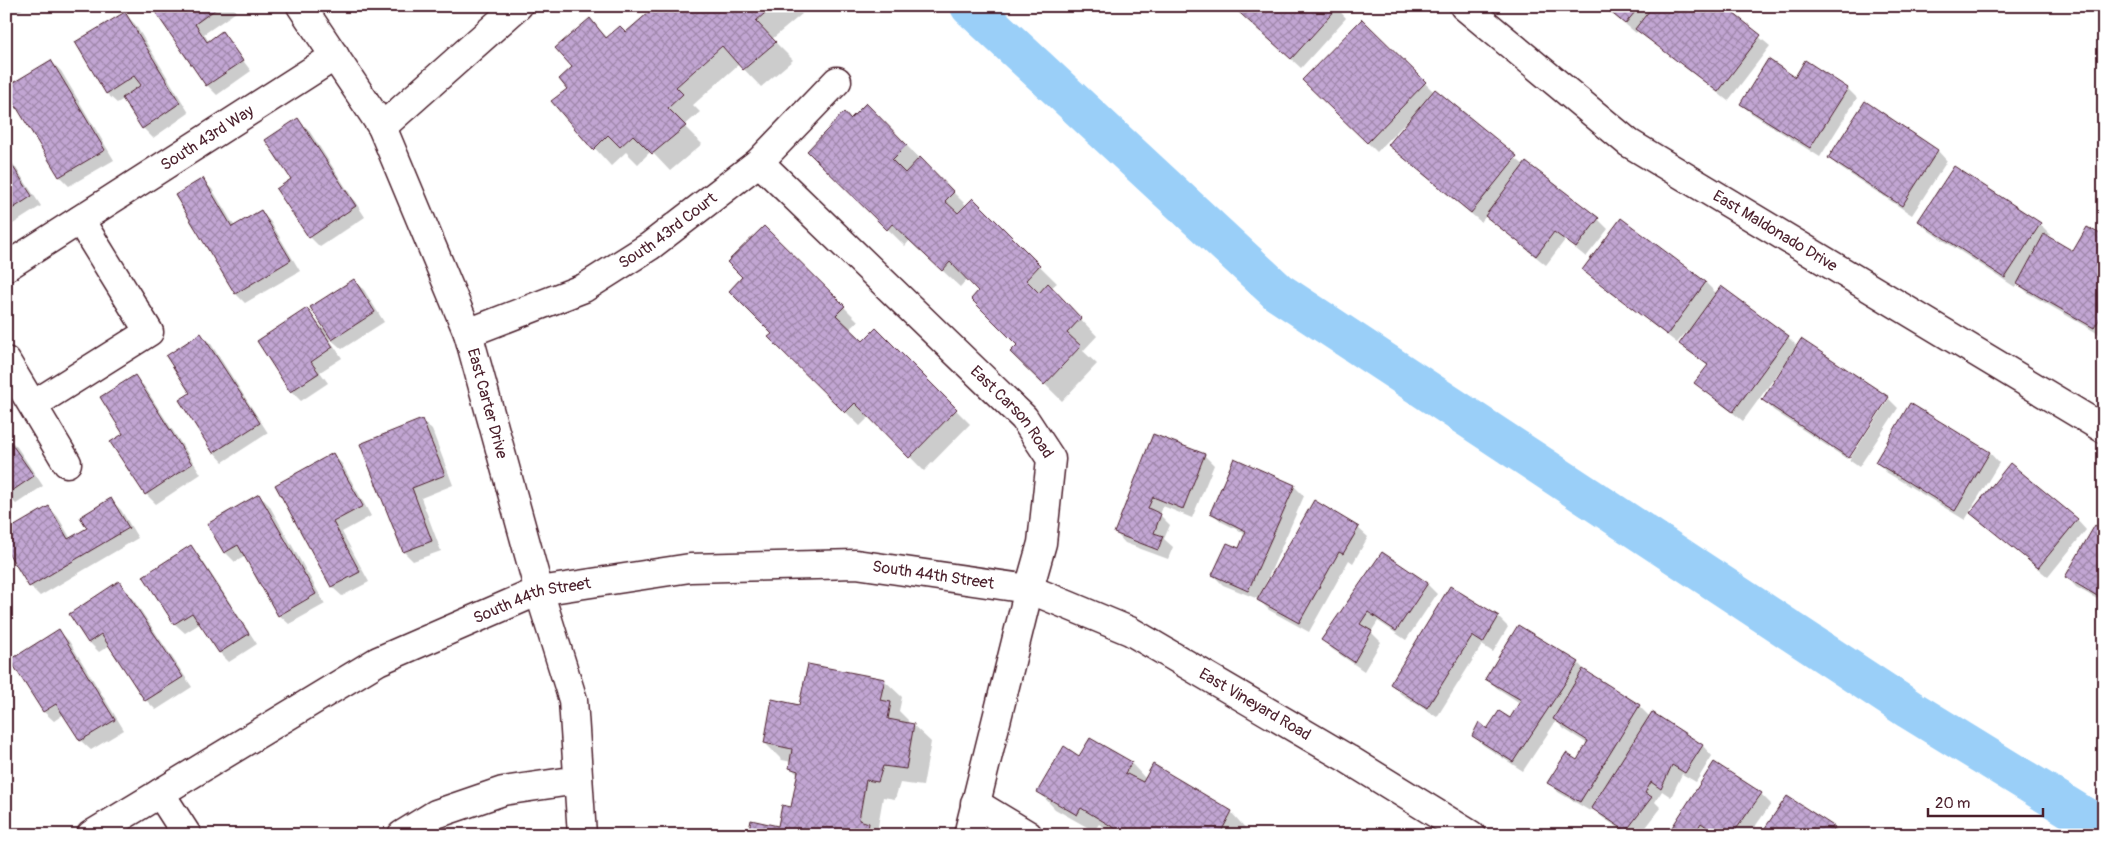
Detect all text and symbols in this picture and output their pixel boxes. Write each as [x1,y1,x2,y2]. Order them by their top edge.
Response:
street label: South 43rd Way [157,101,257,175]
street label: East Maldonado Drive [1709,186,1841,276]
street label: South 43rd Court [615,188,721,273]
street label: East Carter Drive [463,346,512,461]
street label: East Carson Road [966,361,1058,462]
street label: South 44th Street [871,556,996,594]
street label: South 44th Street [470,573,593,628]
street label: East Vineyard Road [1195,664,1314,745]
scale bar [1928,786,2042,818]
text: 20 m [1935,794,1970,813]

